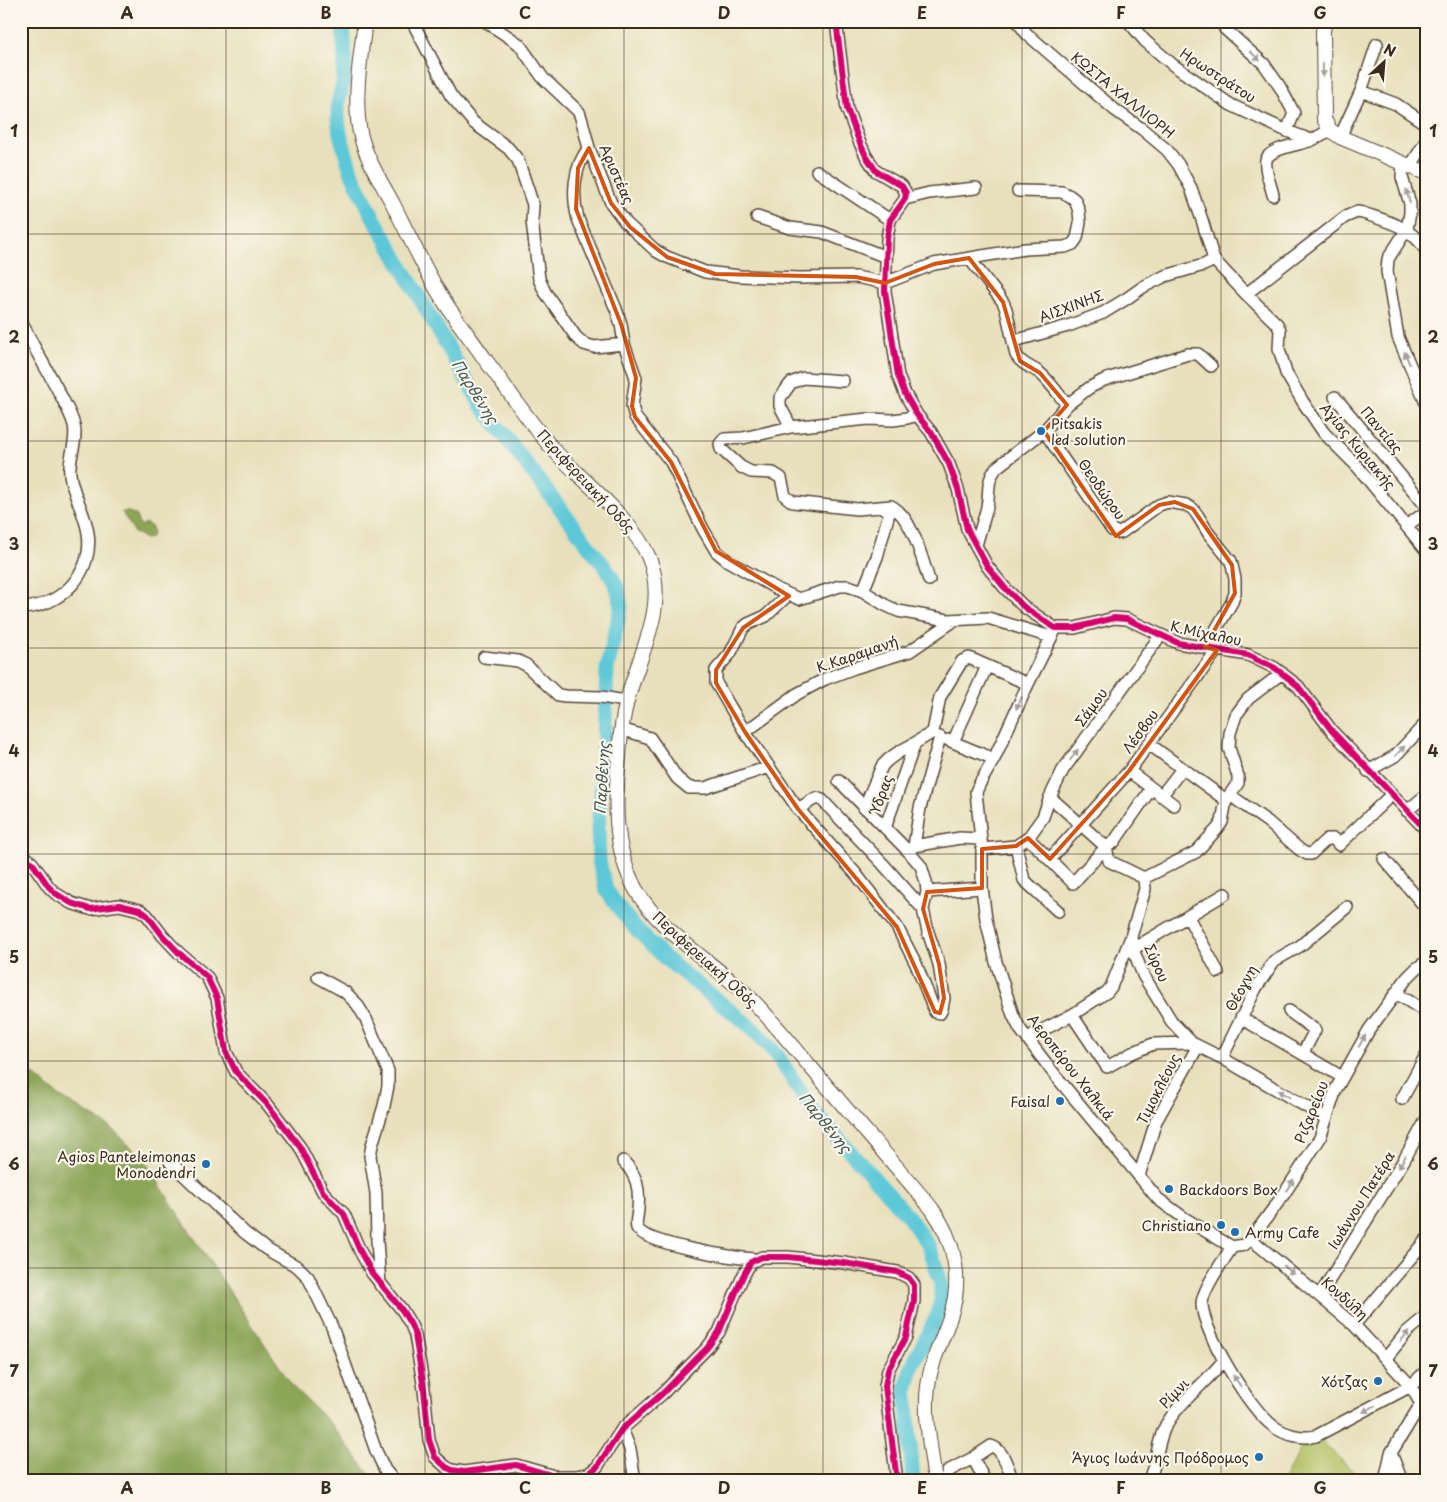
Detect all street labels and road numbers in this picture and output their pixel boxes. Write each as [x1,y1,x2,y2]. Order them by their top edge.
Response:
street label: Ηρωστράτου [1176,42,1260,108]
street label: ΚΩΣΤΑ ΧΑΛΛΙΟΡΗ [1067,47,1179,143]
street label: Αριστέας [594,141,640,207]
street label: ΑΙΣΧΙΝΗΣ [1036,285,1106,327]
street label: Αγίας Κυριακής [1315,398,1401,494]
street label: Παντίας [1356,402,1408,458]
street label: Περιφερειακή Οδός [532,424,640,538]
street label: Θεοδώρου [1073,454,1131,524]
street label: Κ.Μίχαλου [1168,615,1244,651]
street label: Κ.Καραμανή [813,630,901,678]
street label: Σάμου [1070,683,1112,731]
street label: Λέσβου [1117,705,1163,757]
street label: Ύδρας [863,771,898,819]
street label: Περιφερειακή Οδός [648,906,762,1012]
street label: Σύρου [1139,941,1175,985]
street label: Θέογνη [1220,961,1262,1015]
street label: Αεροπόρου Χαλκιά [1023,1009,1119,1125]
street label: Τιμοκλέους [1131,1050,1185,1128]
street label: Ριζαρείου [1289,1077,1333,1147]
street label: Ιωάννου Πατέρα [1322,1147,1400,1253]
street label: Κονδύλη [1317,1271,1373,1325]
street label: Ρίμνι [1154,1373,1194,1413]

